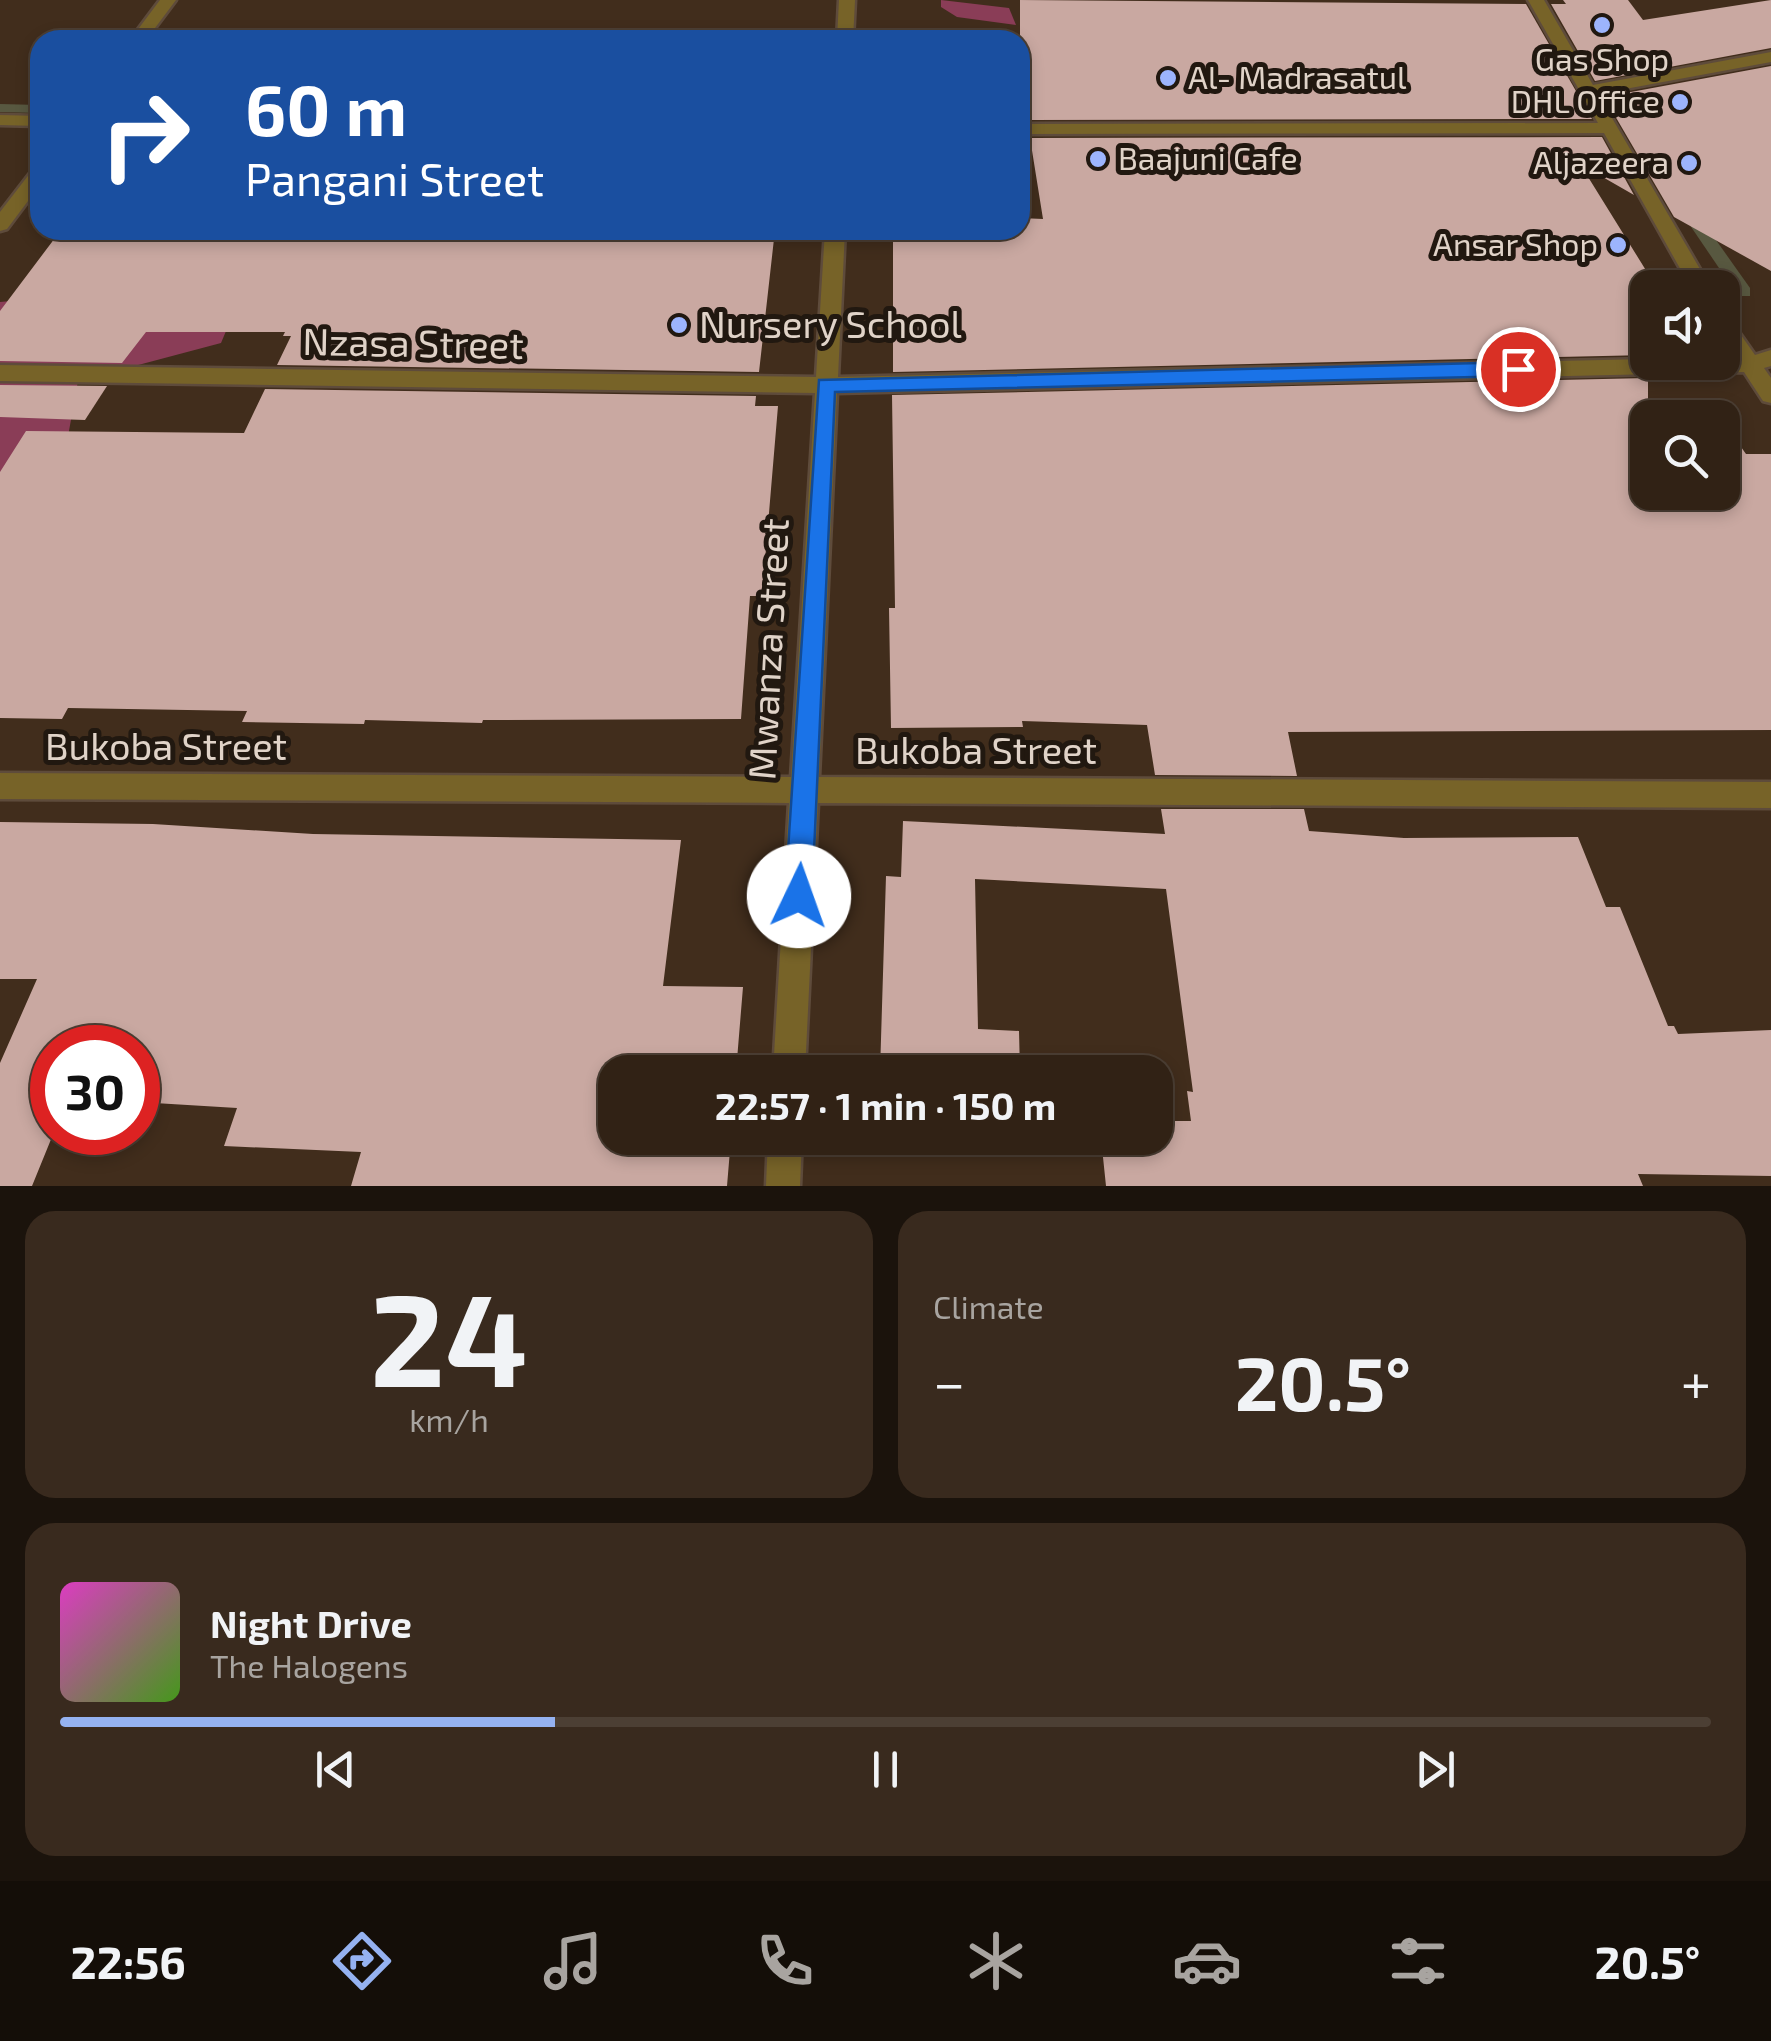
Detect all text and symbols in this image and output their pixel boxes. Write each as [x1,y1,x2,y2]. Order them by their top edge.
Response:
marker: Gas Shop [1591,14,1613,36]
place label: Gas Shop [1535,39,1669,77]
place label: Al- Madrasatul [1188,57,1407,95]
text: 60 m [245,66,407,150]
marker: Al- Madrasatul [1157,67,1179,89]
icon: right [80,70,210,200]
place label: DHL Office [1511,81,1660,119]
marker: DHL Office [1669,91,1691,113]
place label: Baajuni Cafe [1118,138,1298,177]
place label: Aljazeera [1533,142,1669,181]
marker: Baajuni Cafe [1087,148,1109,170]
text: Pangani Street [245,151,544,205]
marker: Aljazeera [1678,152,1700,174]
place label: Ansar Shop [1433,224,1598,262]
marker: Ansar Shop [1607,234,1629,256]
map controls [1630,270,1740,510]
button: sound [1630,270,1740,380]
place label: Nursery School [699,300,962,346]
marker: Nursery School [668,314,690,336]
street label: Nzasa Street [302,317,524,367]
pin [1476,327,1561,412]
icon: arrive [1491,342,1546,397]
button: search [1630,400,1740,510]
street label: Mwanza Street [737,517,797,781]
street label: Bukoba Street [45,722,287,768]
street label: Bukoba Street [855,726,1097,772]
position arrow [747,844,851,948]
speed limit sign: 30 [30,1025,160,1155]
text: 22:57 · 1 min · 150 m [715,1082,1056,1128]
text: 24 [370,1257,528,1413]
text: Climate [933,1287,1044,1325]
text: 20.5° [1235,1336,1411,1426]
text: − [933,1348,965,1414]
text: + [1681,1348,1711,1414]
text: km/h [409,1400,489,1438]
text: Night Drive [210,1600,412,1646]
text: The Halogens [210,1646,408,1684]
icon: previous [308,1742,363,1797]
icon: pause [858,1742,913,1797]
icon: next [1408,1742,1463,1797]
icon: directions [327,1926,397,1996]
icon: music [538,1926,608,1996]
icon: phone [750,1926,820,1996]
icon: climate [961,1926,1031,1996]
icon: car [1172,1926,1242,1996]
icon: filters [1383,1926,1453,1996]
text: 22:56 [71,1934,186,1988]
text: 20.5° [1595,1934,1700,1988]

